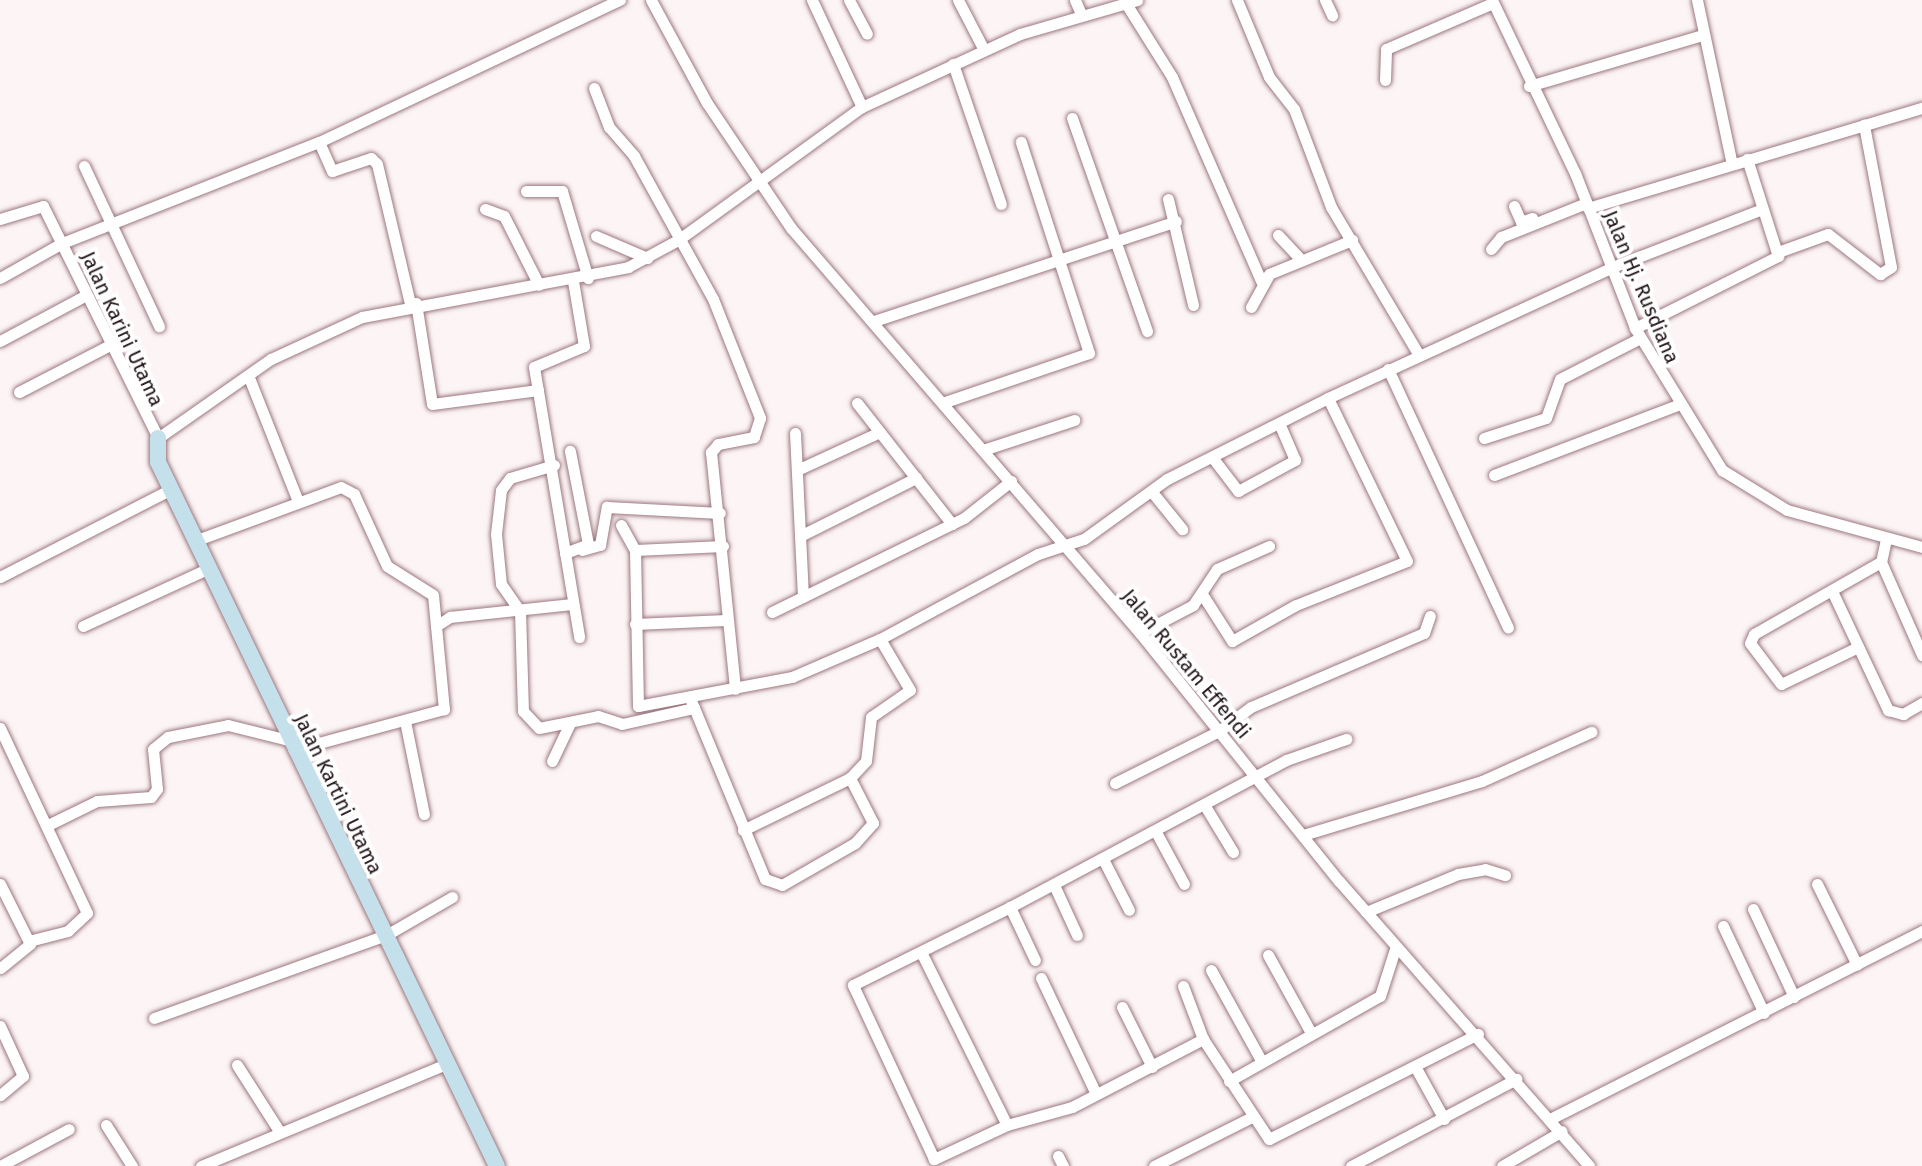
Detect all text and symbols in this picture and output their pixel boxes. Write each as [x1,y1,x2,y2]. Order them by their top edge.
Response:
street label: Jalan Hj. Rusdiana [1598,207,1684,367]
street label: Jalan Karini Utama [76,248,168,410]
street label: Jalan Rustam Effendi [1117,584,1255,744]
street label: Jalan Kartini Utama [289,710,387,878]

